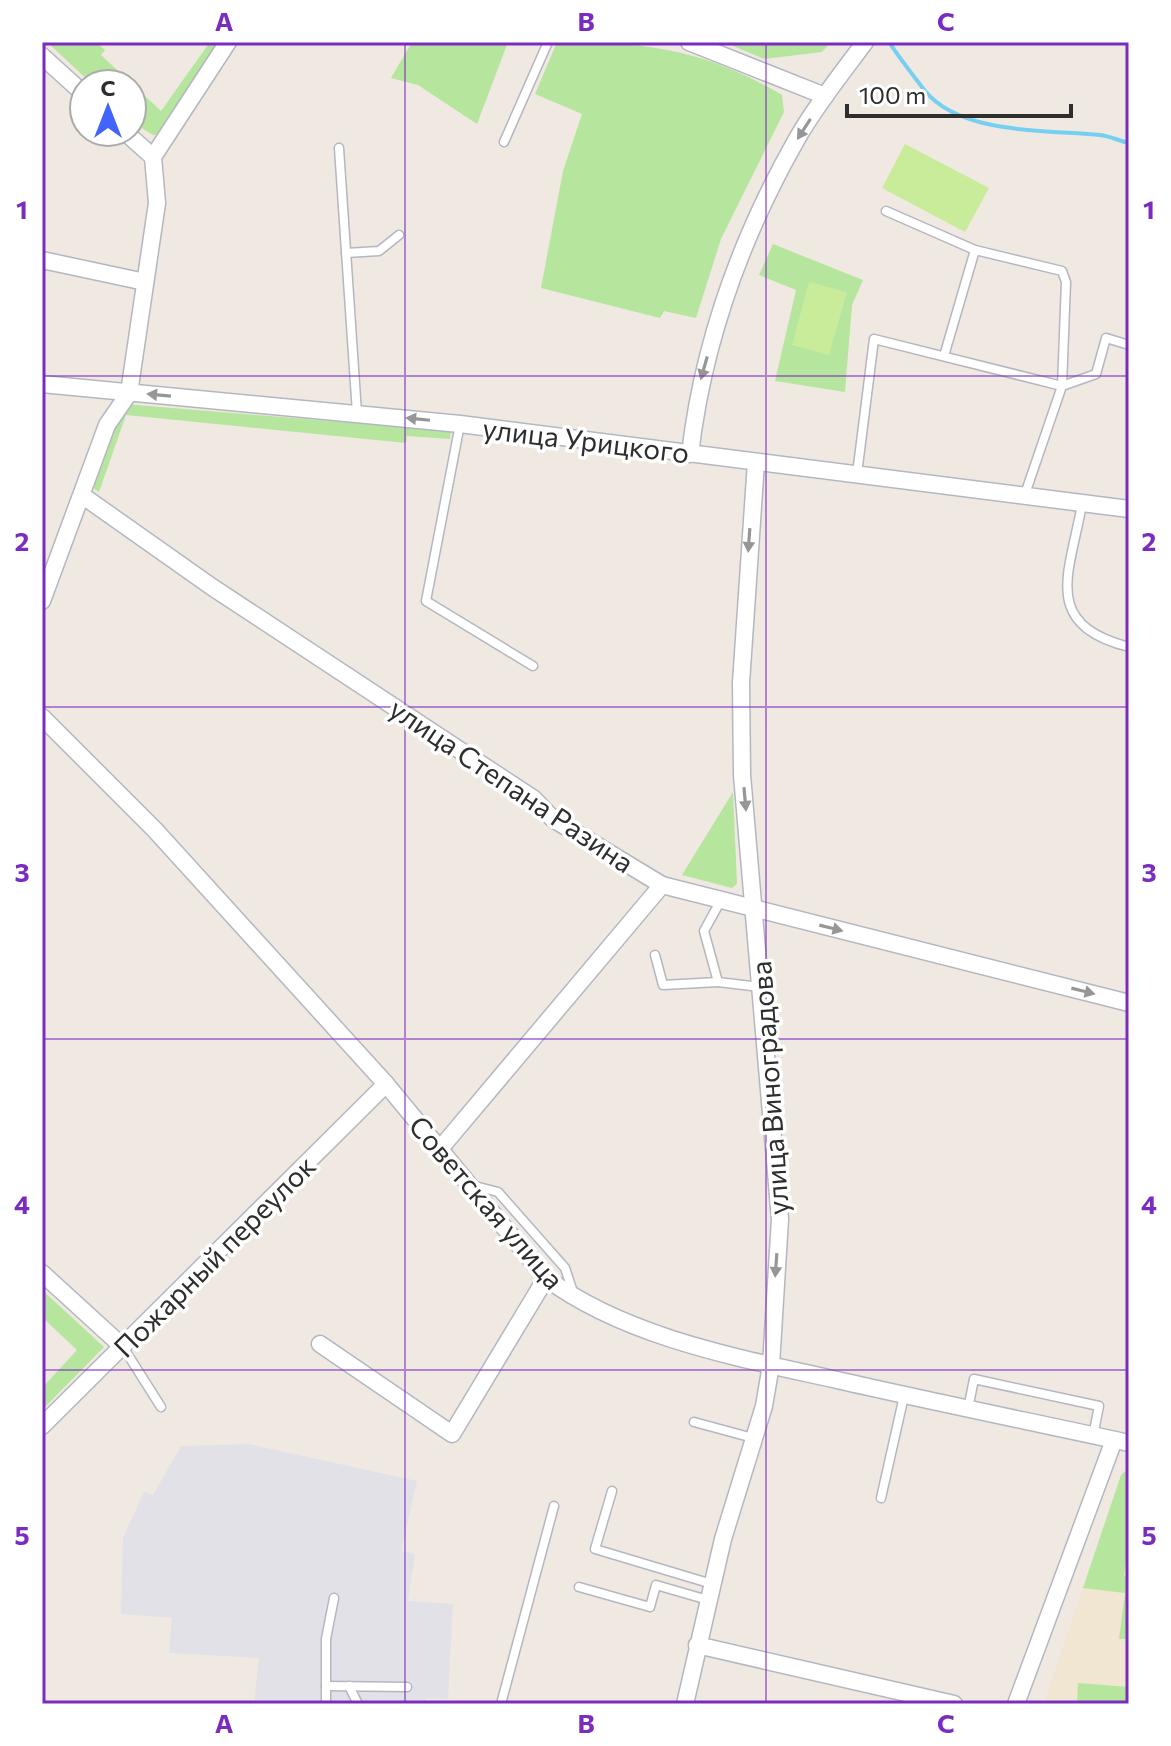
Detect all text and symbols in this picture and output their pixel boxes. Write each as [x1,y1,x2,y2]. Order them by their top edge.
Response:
text: A [215,5,234,36]
text: B [577,5,595,36]
text: C [937,5,955,36]
north arrow [68,68,148,148]
scale bar [847,68,1071,118]
text: С [100,74,116,101]
text: 100 m [859,80,926,109]
one-way arrow [796,118,811,139]
text: 1 [16,193,28,224]
text: 1 [1143,193,1155,224]
one-way arrow [697,356,710,380]
one-way arrow [146,389,171,402]
street label: улица Урицкого [481,410,691,470]
one-way arrow [405,413,430,426]
text: 2 [15,525,29,556]
text: 2 [1142,525,1156,556]
one-way arrow [742,528,755,553]
street label: улица Степана Разина [384,691,640,879]
one-way arrow [738,787,751,812]
text: 3 [14,856,30,887]
text: 3 [1141,856,1157,887]
one-way arrow [818,922,843,934]
street label: улица Виноградова [743,960,795,1216]
one-way arrow [1070,986,1095,998]
street label: Советская улица [402,1108,572,1296]
street label: Пожарный переулок [106,1148,322,1364]
text: 4 [14,1188,30,1219]
text: 4 [1141,1188,1157,1219]
one-way arrow [769,1253,782,1278]
text: 5 [14,1519,30,1550]
text: 5 [1141,1519,1157,1550]
text: A [215,1707,234,1738]
text: B [577,1707,595,1738]
text: C [937,1707,955,1738]

